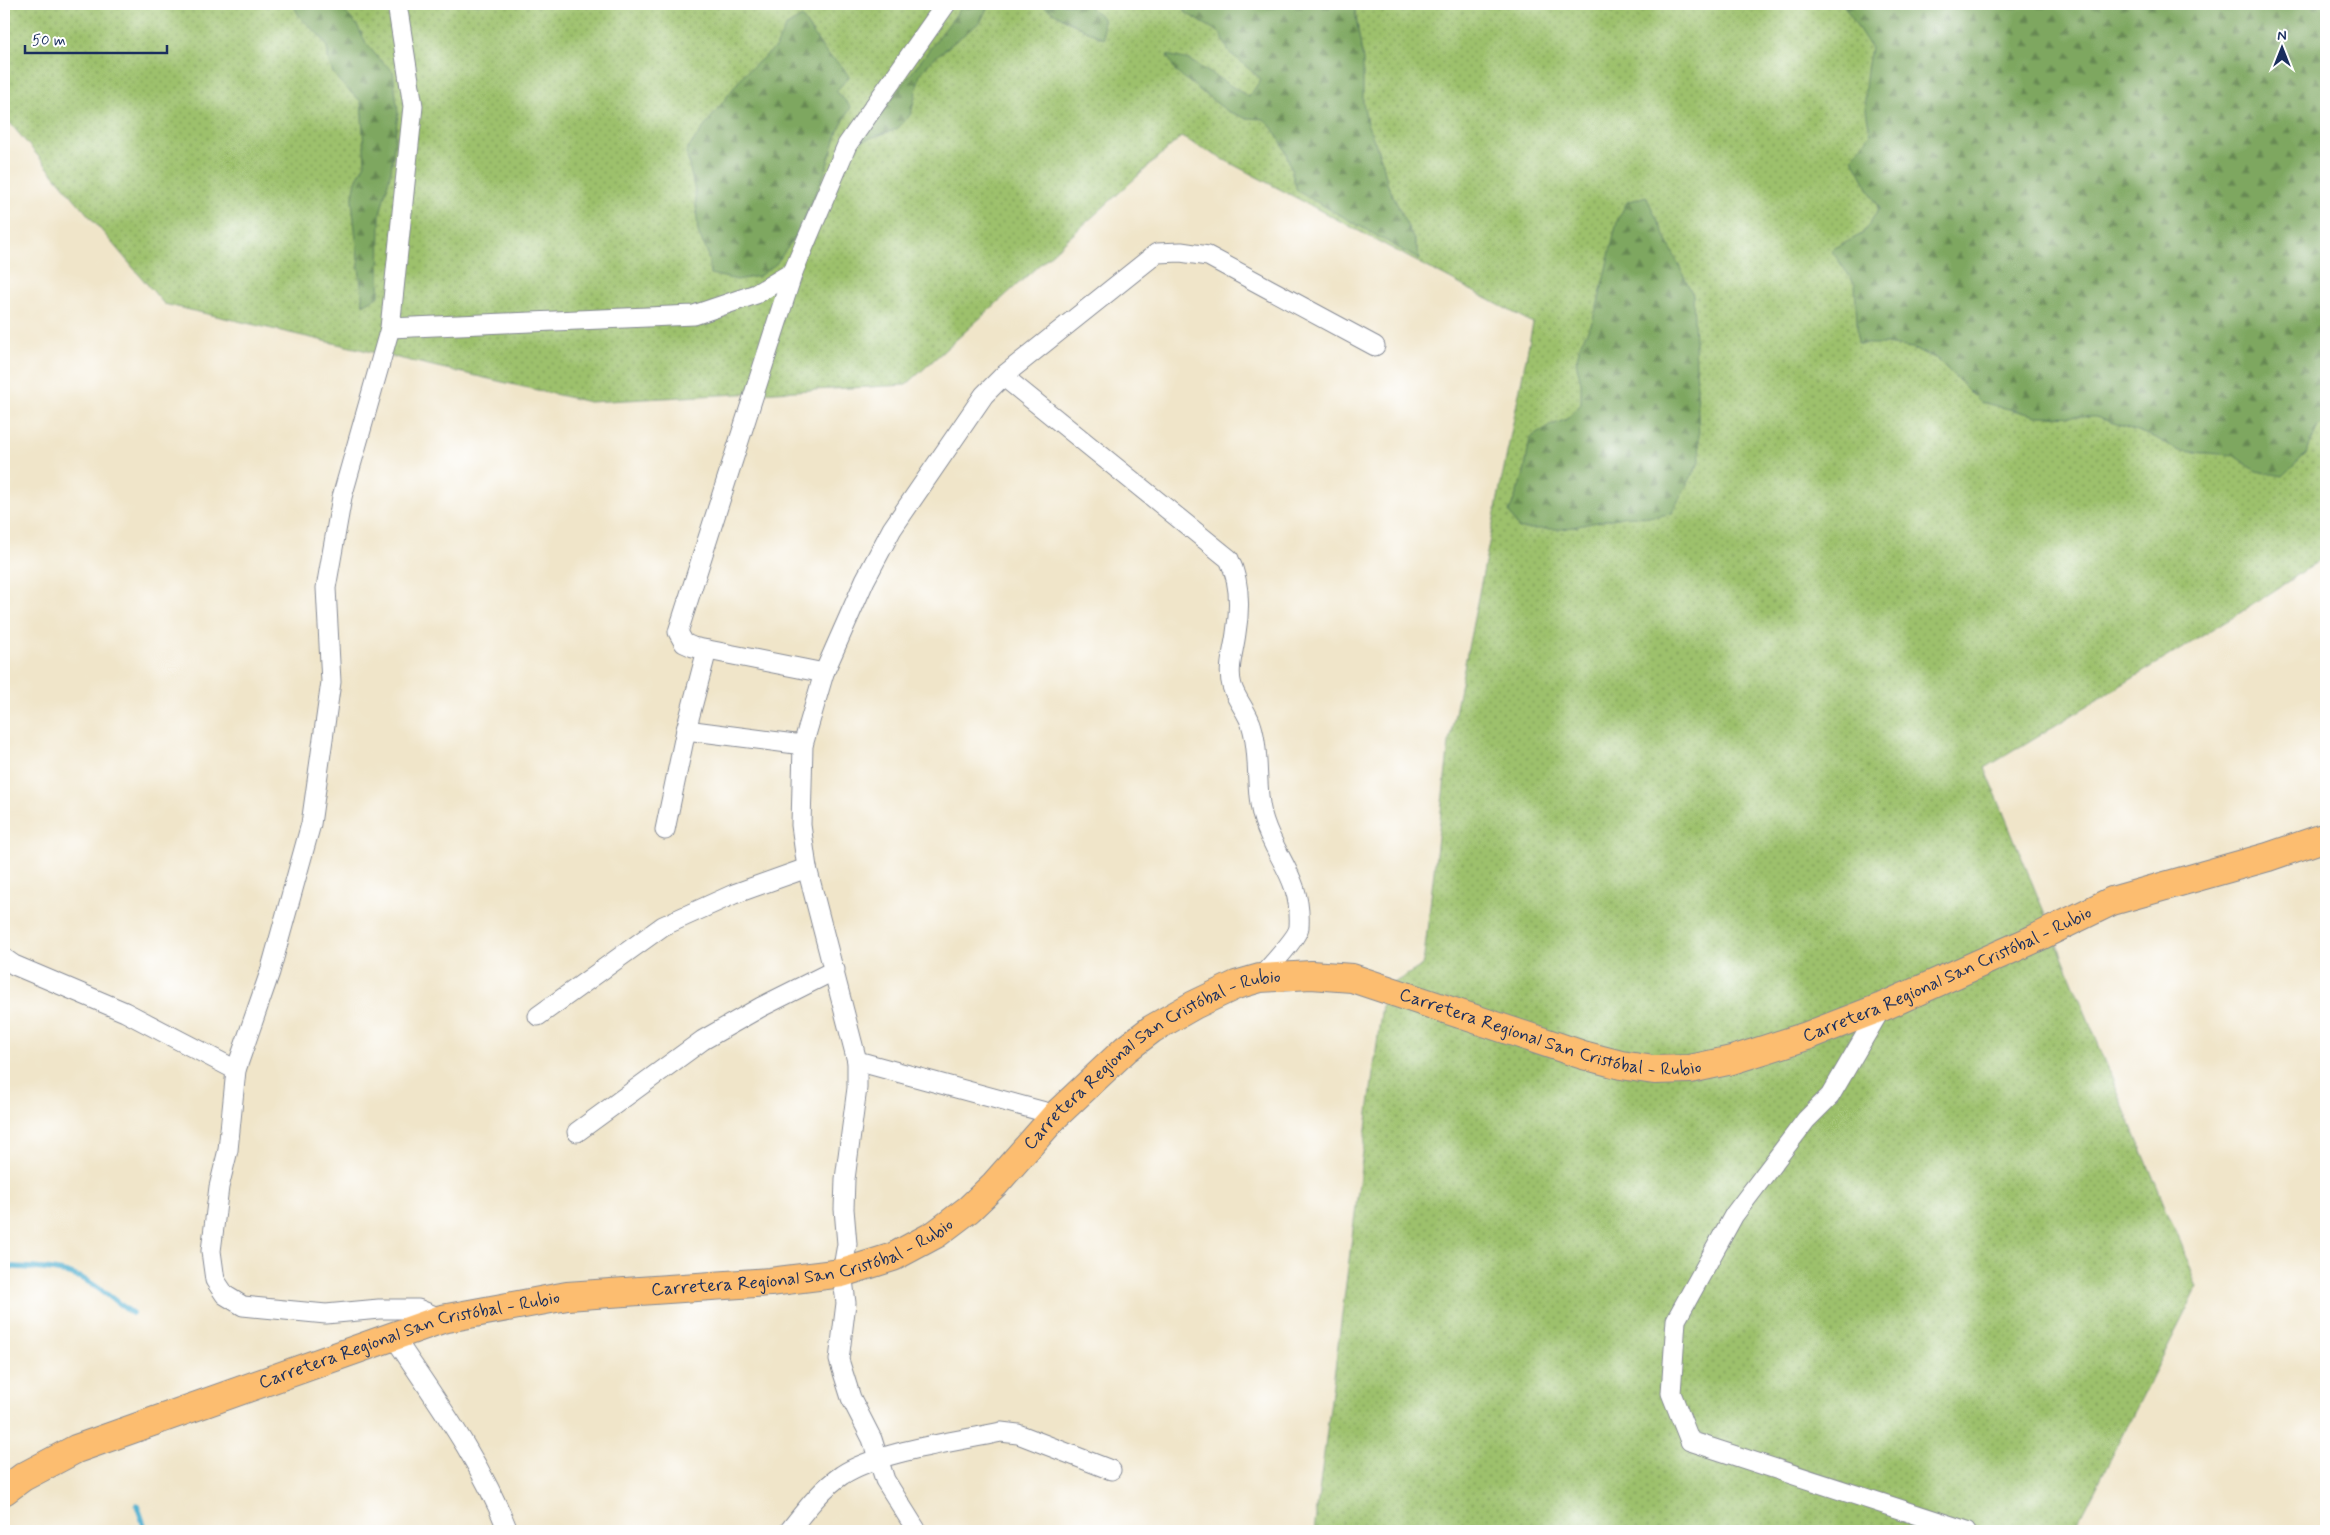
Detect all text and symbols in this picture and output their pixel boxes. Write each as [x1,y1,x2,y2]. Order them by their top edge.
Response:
scale bar [25,22,168,54]
north arrow [2258,22,2308,72]
text: N [2277,27,2287,45]
text: 50 m [32,31,66,51]
street label: Carretera Regional San Cristóbal - Rubio [1799,901,2096,1048]
street label: Carretera Regional San Cristóbal - Rubio [1018,965,1282,1155]
street label: Carretera Regional San Cristóbal - Rubio [1396,983,1704,1082]
street label: Carretera Regional San Cristóbal - Rubio [650,1213,959,1302]
street label: Carretera Regional San Cristóbal - Rubio [256,1286,562,1395]

